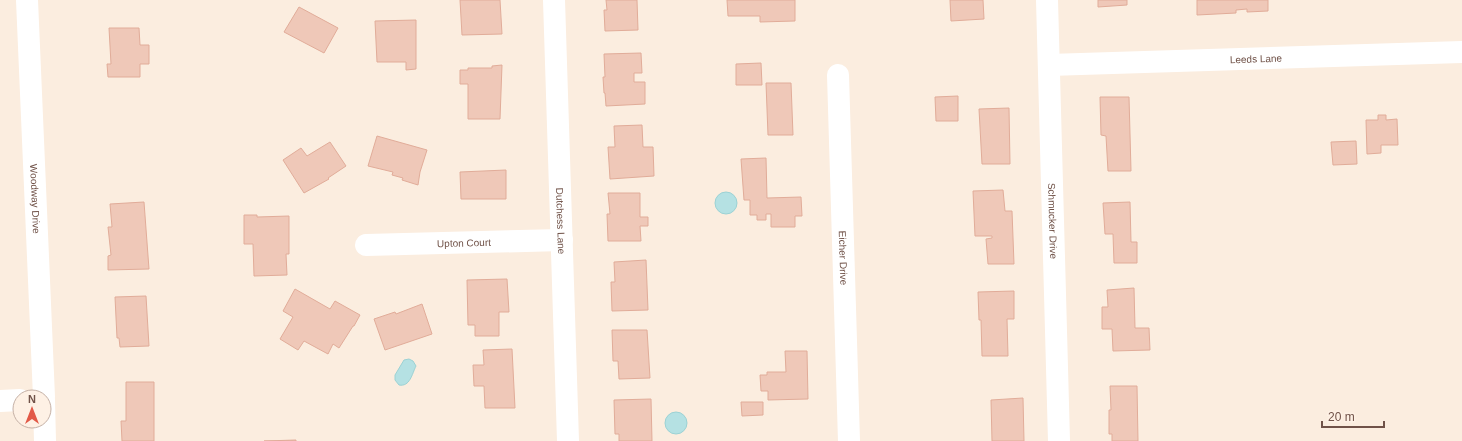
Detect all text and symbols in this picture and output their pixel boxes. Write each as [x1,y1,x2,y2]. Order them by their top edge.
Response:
street label: Leeds Lane [1230,52,1283,65]
street label: Woodway Drive [29,164,43,234]
street label: Schmucker Drive [1046,183,1060,260]
street label: Dutchess Lane [554,187,568,255]
street label: Eicher Drive [837,230,850,286]
street label: Upton Court [437,236,491,249]
north arrow [12,389,52,429]
text: N [28,393,36,405]
scale bar [1322,403,1384,429]
text: 20 m [1328,410,1355,424]

